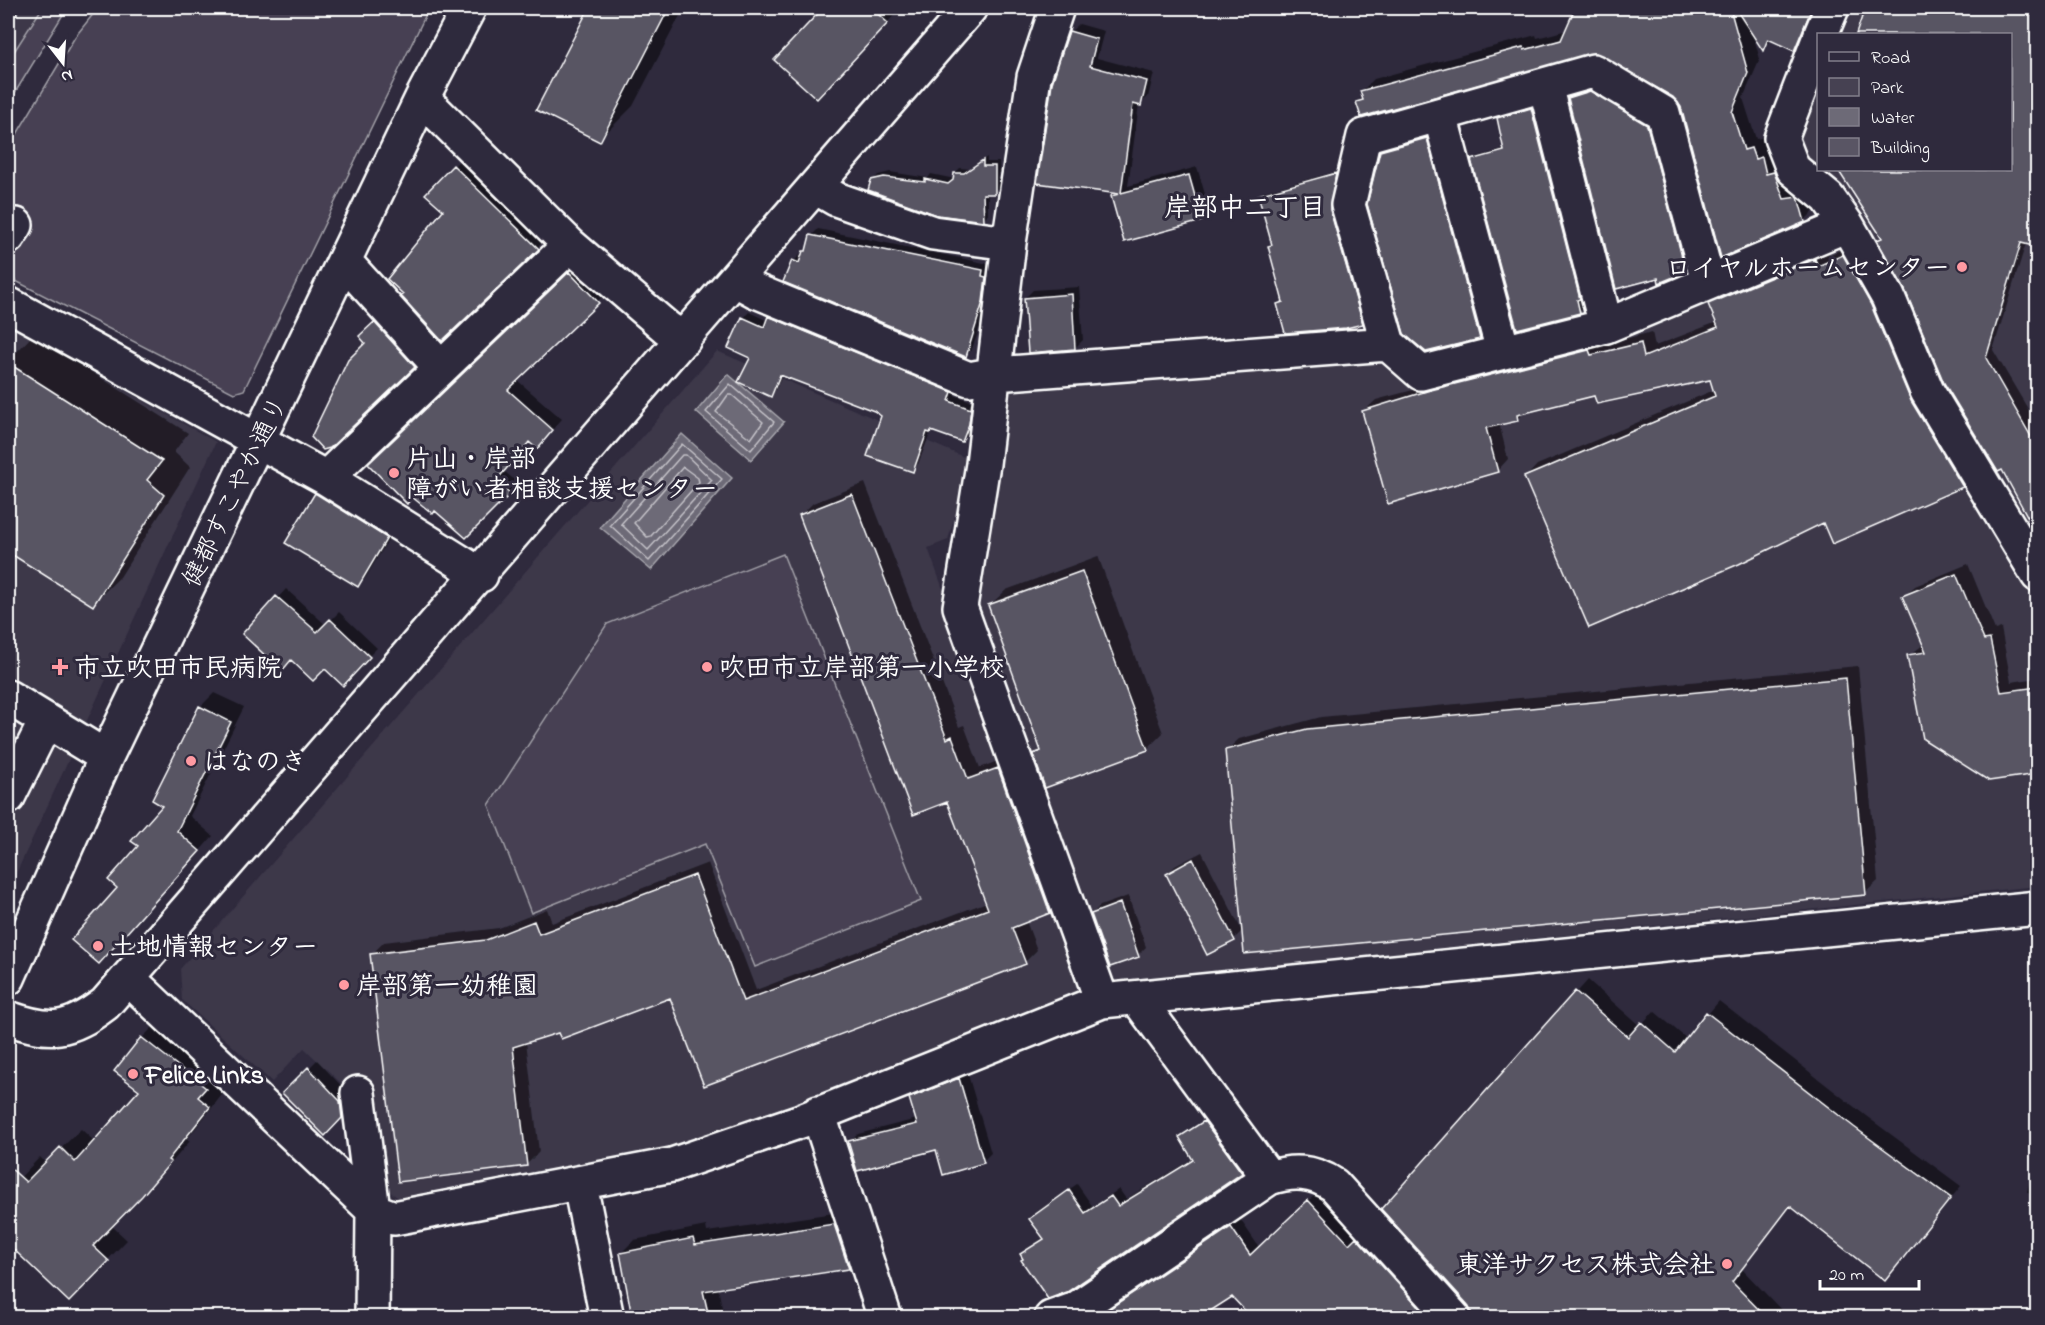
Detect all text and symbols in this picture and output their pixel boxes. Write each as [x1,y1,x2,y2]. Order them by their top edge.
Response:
north arrow [33,33,93,93]
legend [1817,33,2012,171]
text: Road [1871,46,1910,72]
text: N [58,62,75,89]
text: Park [1871,76,1904,102]
text: Water [1871,106,1915,132]
text: Building [1870,136,1930,163]
district label: 岸部中二丁目 [1164,190,1326,229]
place label: ロイヤルホームセンター [1666,251,1950,289]
marker: ロイヤルホームセンター [1955,260,1969,274]
street label: 健都すこやか通り [174,391,299,594]
place label: 片山・岸部 障がい者相談支援センター [406,442,718,510]
marker: 片山・岸部 障がい者相談支援センター [387,466,401,480]
place label: 市立吹田市民病院 [74,651,282,689]
place label: 吹田市立岸部第一小学校 [719,651,1005,689]
marker: 市立吹田市民病院 [51,658,69,676]
marker: 吹田市立岸部第一小学校 [700,660,714,674]
place label: はなのき [203,745,307,783]
marker: はなのき [184,754,198,768]
place label: 土地情報センター [110,930,318,968]
marker: 土地情報センター [91,939,105,953]
place label: 岸部第一幼稚園 [356,969,538,1007]
marker: 岸部第一幼稚園 [337,978,351,992]
place label: Felice Links [143,1058,264,1096]
marker: Felice Links [126,1067,140,1081]
place label: 東洋サクセス株式会社 [1456,1248,1715,1286]
scale bar [1820,1253,1919,1291]
marker: 東洋サクセス株式会社 [1720,1257,1734,1271]
text: 20 m [1829,1263,1864,1289]

